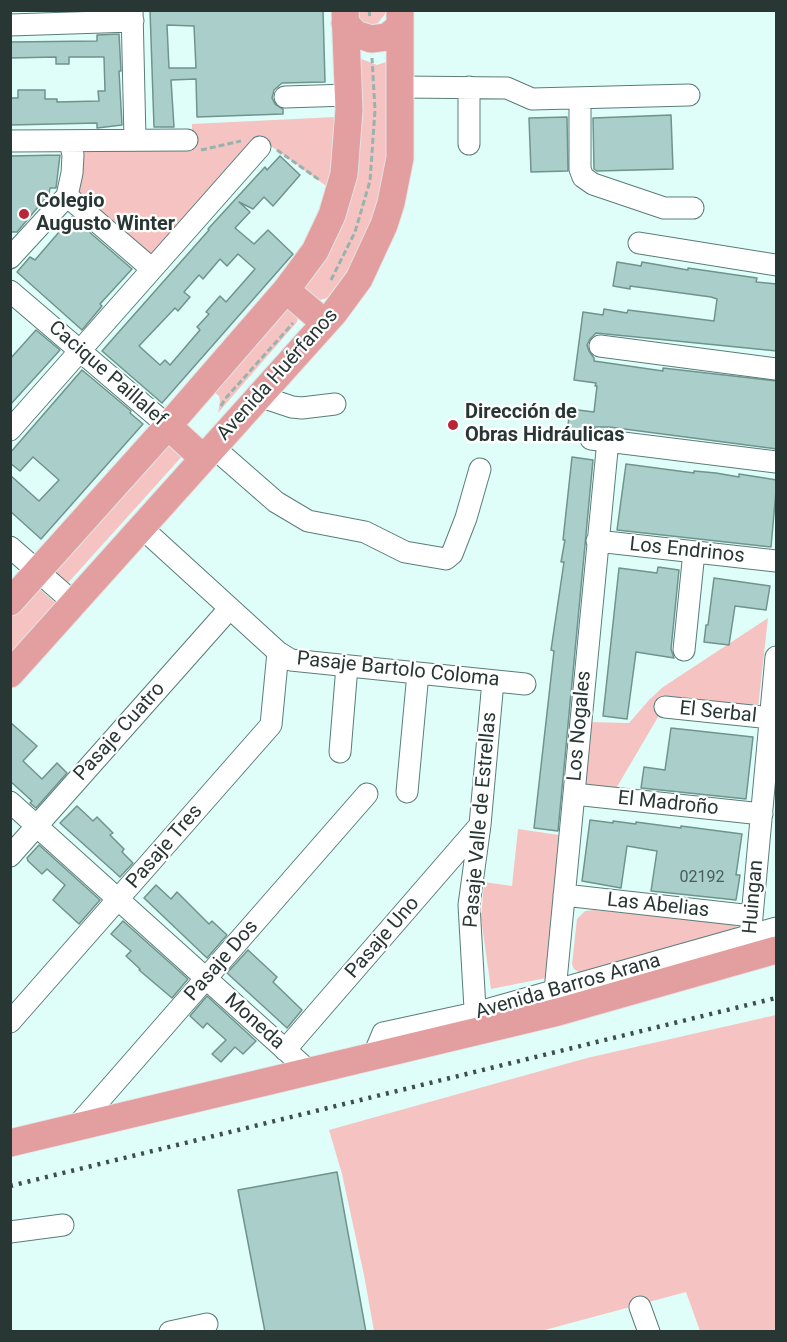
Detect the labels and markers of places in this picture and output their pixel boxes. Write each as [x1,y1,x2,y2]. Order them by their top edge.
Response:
place label: Colegio Augusto Winter [36,190,175,237]
marker: Colegio Augusto Winter [17,207,31,221]
place label: Dirección de Obras Hidráulicas [465,401,625,448]
marker: Dirección de Obras Hidráulicas [446,418,460,432]

